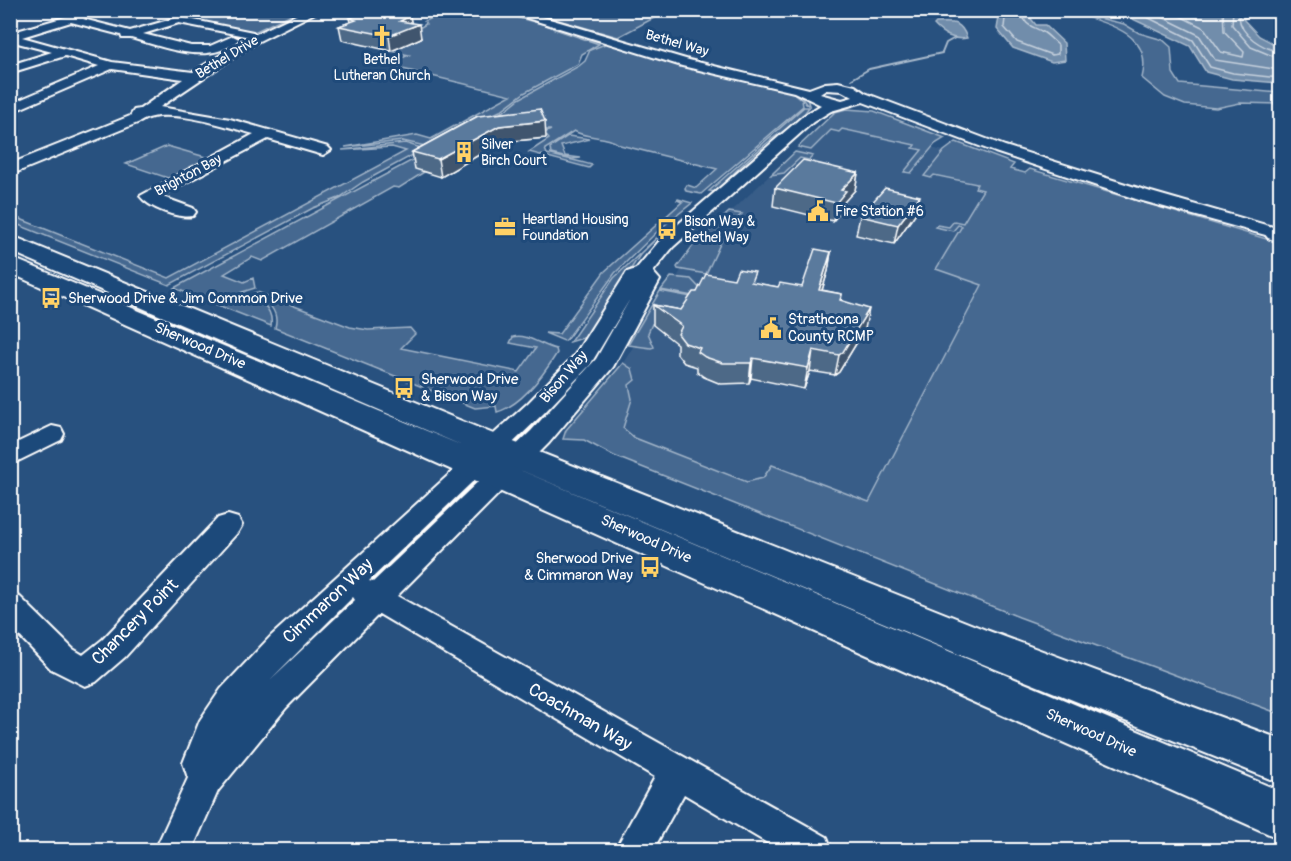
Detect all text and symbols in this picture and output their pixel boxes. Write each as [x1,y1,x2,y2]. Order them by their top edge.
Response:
church icon: Bethel Lutheran Church [370,24,394,48]
street label: Bethel Way [644,26,710,60]
street label: Bethel Drive [193,32,262,82]
place label: Bethel Lutheran Church [333,51,431,84]
place label: Silver Birch Court [481,136,547,169]
building icon: Silver Birch Court [452,140,476,164]
street label: Brighton Bay [152,150,224,200]
public building icon: Fire Station #6 [806,199,830,223]
place label: Fire Station #6 [835,203,924,220]
place label: Heartland Housing Foundation [522,211,629,244]
place label: Bison Way & Bethel Way [684,213,755,246]
office icon: Heartland Housing Foundation [493,215,517,239]
bus stop icon: Bison Way & Bethel Way [655,217,679,241]
bus stop icon: Sherwood Drive & Jim Common Drive [39,286,63,310]
place label: Sherwood Drive & Jim Common Drive [68,289,303,308]
place label: Strathcona County RCMP [788,310,874,346]
public building icon: Strathcona County RCMP [759,316,783,340]
street label: Sherwood Drive [151,318,249,374]
street label: Bison Way [536,346,592,407]
place label: Sherwood Drive & Bison Way [421,370,519,406]
bus stop icon: Sherwood Drive & Bison Way [392,376,416,400]
street label: Sherwood Drive [598,511,695,568]
place label: Sherwood Drive & Cimmaron Way [524,549,634,585]
street label: Cimmaron Way [278,553,378,649]
bus stop icon: Sherwood Drive & Cimmaron Way [638,555,662,579]
street label: Chancery Point [87,573,184,670]
street label: Coachman Way [524,678,636,756]
street label: Sherwood Drive [1043,705,1140,762]

